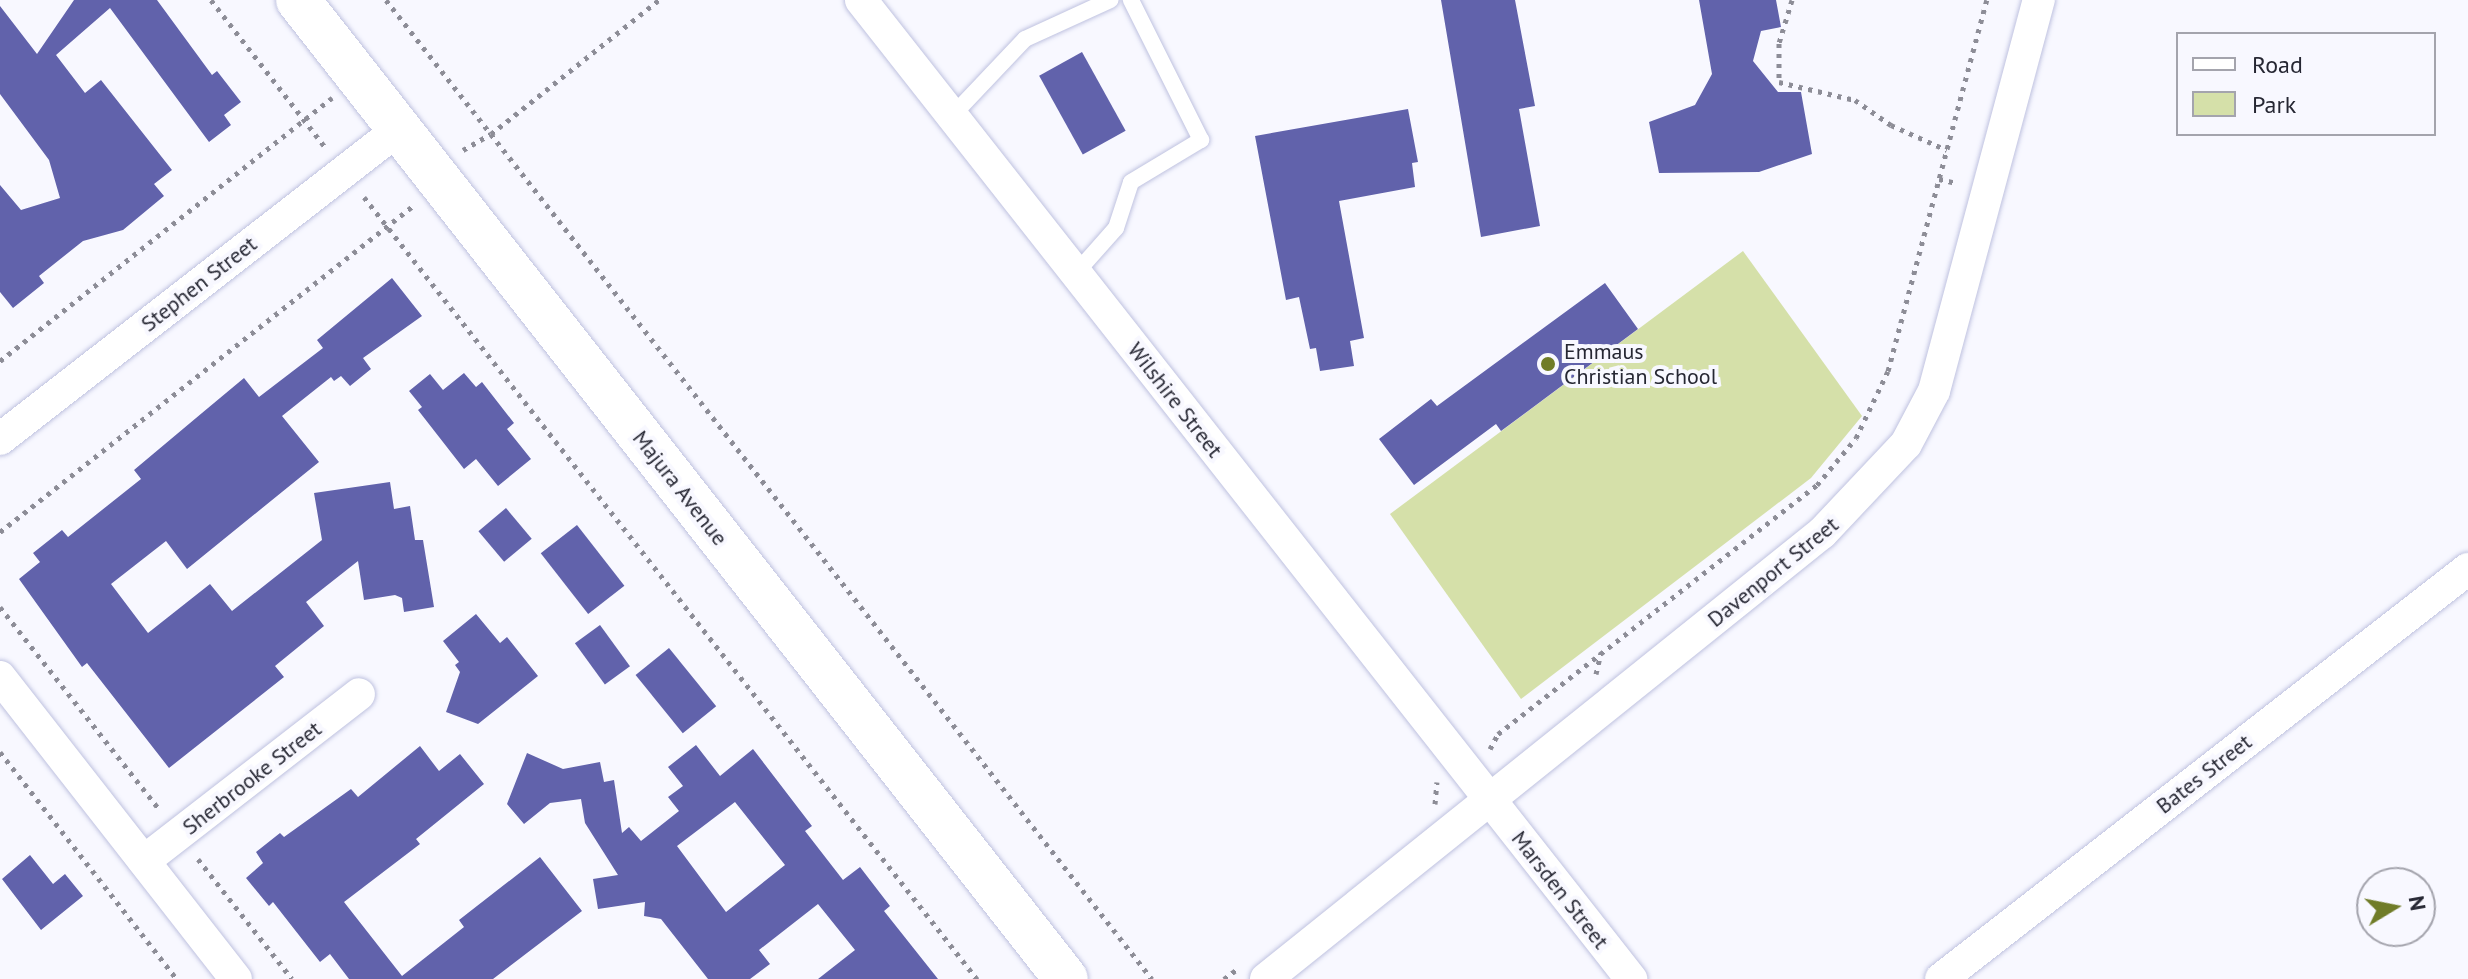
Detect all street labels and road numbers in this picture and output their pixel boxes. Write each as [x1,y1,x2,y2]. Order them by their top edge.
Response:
street label: Stephen Street [136,231,262,337]
street label: Wilshire Street [1122,337,1228,463]
street label: Majura Avenue [627,425,733,551]
street label: Davenport Street [1702,511,1844,633]
street label: Sherbrooke Street [177,716,327,840]
street label: Bates Street [2151,729,2257,819]
street label: Marsden Street [1506,826,1614,954]

